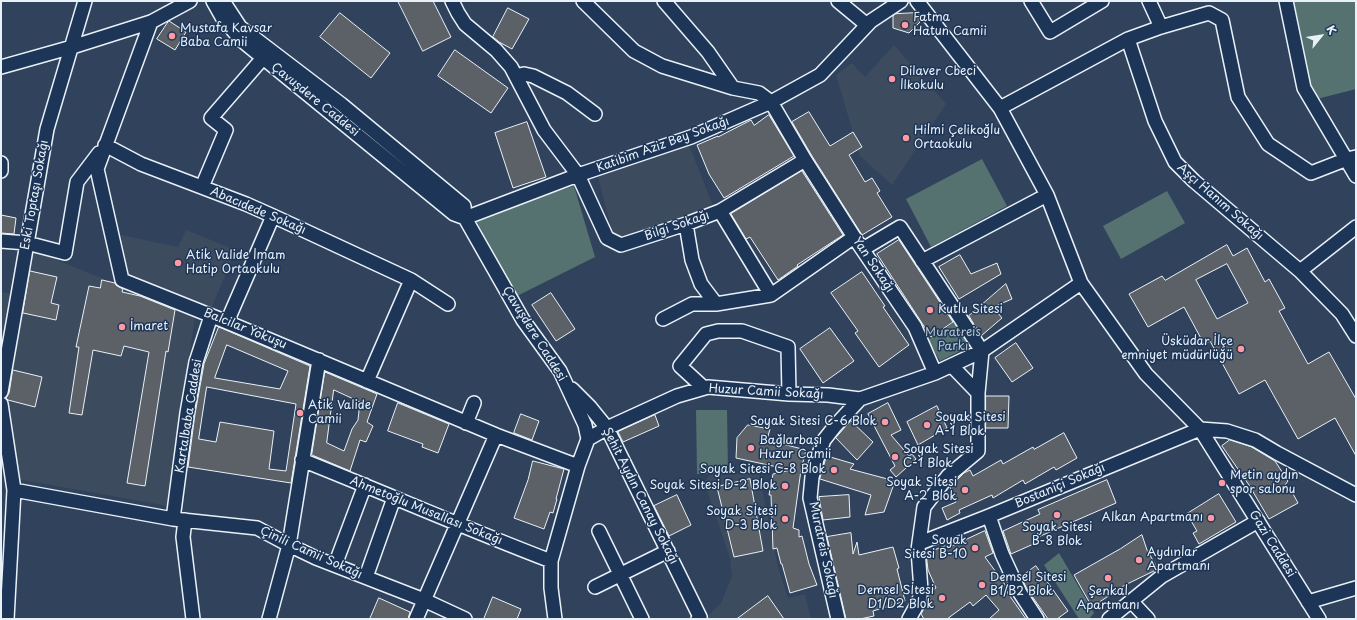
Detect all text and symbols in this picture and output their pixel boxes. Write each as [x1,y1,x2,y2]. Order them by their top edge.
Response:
place label: Fatma Hatun Camii [913,11,987,39]
north arrow [1301,16,1341,56]
marker: Fatma Hatun Camii [900,20,910,30]
place label: Mustafa Kavsar Baba Camii [180,22,272,50]
text: K [1322,22,1341,37]
marker: Mustafa Kavsar Baba Camii [167,31,177,41]
street label: Çavuşdere Caddesi [268,60,362,140]
place label: Dilaver Cbeci İlkokulu [900,65,976,93]
marker: Dilaver Cbeci İlkokulu [887,74,897,84]
street label: Katibim Aziz Bey Sokağı [595,114,731,176]
place label: Hilmi Çelikoğlu Ortaokulu [914,124,1000,152]
marker: Hilmi Çelikoğlu Ortaokulu [901,133,911,143]
street label: Eski Toptaşı Sokağı [18,139,52,251]
street label: Aşçı Hanım Sokağı [1174,161,1266,243]
street label: Abacıdede Sokağı [208,184,308,238]
street label: Bilgi Sokağı [643,208,711,244]
street label: Yan Sokağı [849,235,897,295]
place label: Atik Valide İmam Hatip Ortaokulu [186,249,285,277]
marker: Atik Valide İmam Hatip Ortaokulu [173,258,183,268]
street label: Çavuşdere Caddesi [499,284,569,384]
place label: Kutlu Sitesi [938,303,1003,317]
marker: Kutlu Sitesi [925,305,935,315]
street label: Balcilar Yokuşu [201,306,289,352]
place label: İmaret [130,320,168,334]
marker: İmaret [117,322,127,332]
park label: Muratreis Parkı [925,326,981,354]
place label: Üsküdar İlçe emniyet müdürlüğü [1121,335,1233,363]
marker: Üsküdar İlçe emniyet müdürlüğü [1236,344,1246,354]
street label: Kartalbaba Caddesi [173,358,205,474]
street label: Huzur Camii Sokağı [708,382,824,402]
place label: Atik Valide Camii [308,399,371,427]
marker: Atik Valide Camii [295,408,305,418]
place label: Soyak Sitesi A-1 Blok [935,411,1006,439]
place label: Soyak Sitesi C-6 Blok [750,415,877,429]
marker: Soyak Sitesi C-6 Blok [880,417,890,427]
marker: Soyak Sitesi A-1 Blok [922,420,932,430]
street label: Şehit Aydın Canay Sokağı [599,425,681,567]
place label: Bağlarbaşı Huzur Camii [759,434,831,462]
marker: Bağlarbaşı Huzur Camii [746,443,756,453]
place label: Soyak Sitesi C-1 Blok [903,443,974,471]
marker: Soyak Sitesi C-1 Blok [890,452,900,462]
street label: Bostaniçi Sokağı [1013,461,1107,511]
place label: Soyak Sitesi C-8 Blok [700,463,826,477]
marker: Soyak Sitesi C-8 Blok [829,465,839,475]
place label: Metin aydın spor salonu [1230,469,1298,497]
street label: Ahmetoğlu Musallası Sokağı [348,474,504,548]
place label: Soyak Sİtesi A-2 Blok [886,476,957,504]
marker: Metin aydın spor salonu [1217,478,1227,488]
place label: Soyak Sitesi D-2 Blok [649,479,777,493]
marker: Soyak Sitesi D-2 Blok [780,481,790,491]
marker: Soyak Sİtesi A-2 Blok [960,485,970,495]
street label: Muratreis Sokağı [806,500,840,600]
place label: Soyak Sİtesi D-3 Blok [706,505,777,533]
street label: Gazi Caddesi [1246,508,1298,580]
marker: Soyak Sitesi B-8 Blok [1052,510,1062,520]
place label: Alkan Apartmanı [1101,511,1203,525]
marker: Alkan Apartmanı [1206,513,1216,523]
marker: Soyak Sİtesi D-3 Blok [780,514,790,524]
place label: Soyak Sitesi B-8 Blok [1022,521,1092,549]
street label: Çinili Camii Sokağı [258,524,364,582]
place label: Soyak Sitesi B-10 [904,534,967,562]
marker: Soyak Sitesi B-10 [970,543,980,553]
place label: Aydınlar Apartmanı [1147,546,1210,574]
marker: Aydınlar Apartmanı [1134,555,1144,565]
place label: Demsel Sitesi B1/B2 Blok [990,571,1066,599]
marker: Şenkal Apartmanı [1103,573,1113,583]
marker: Demsel Sitesi B1/B2 Blok [977,580,987,590]
place label: Demsel Sİtesi D1/D2 Blok [857,584,934,612]
place label: Şenkal Apartmanı [1076,585,1140,613]
marker: Demsel Sİtesi D1/D2 Blok [937,593,947,603]

